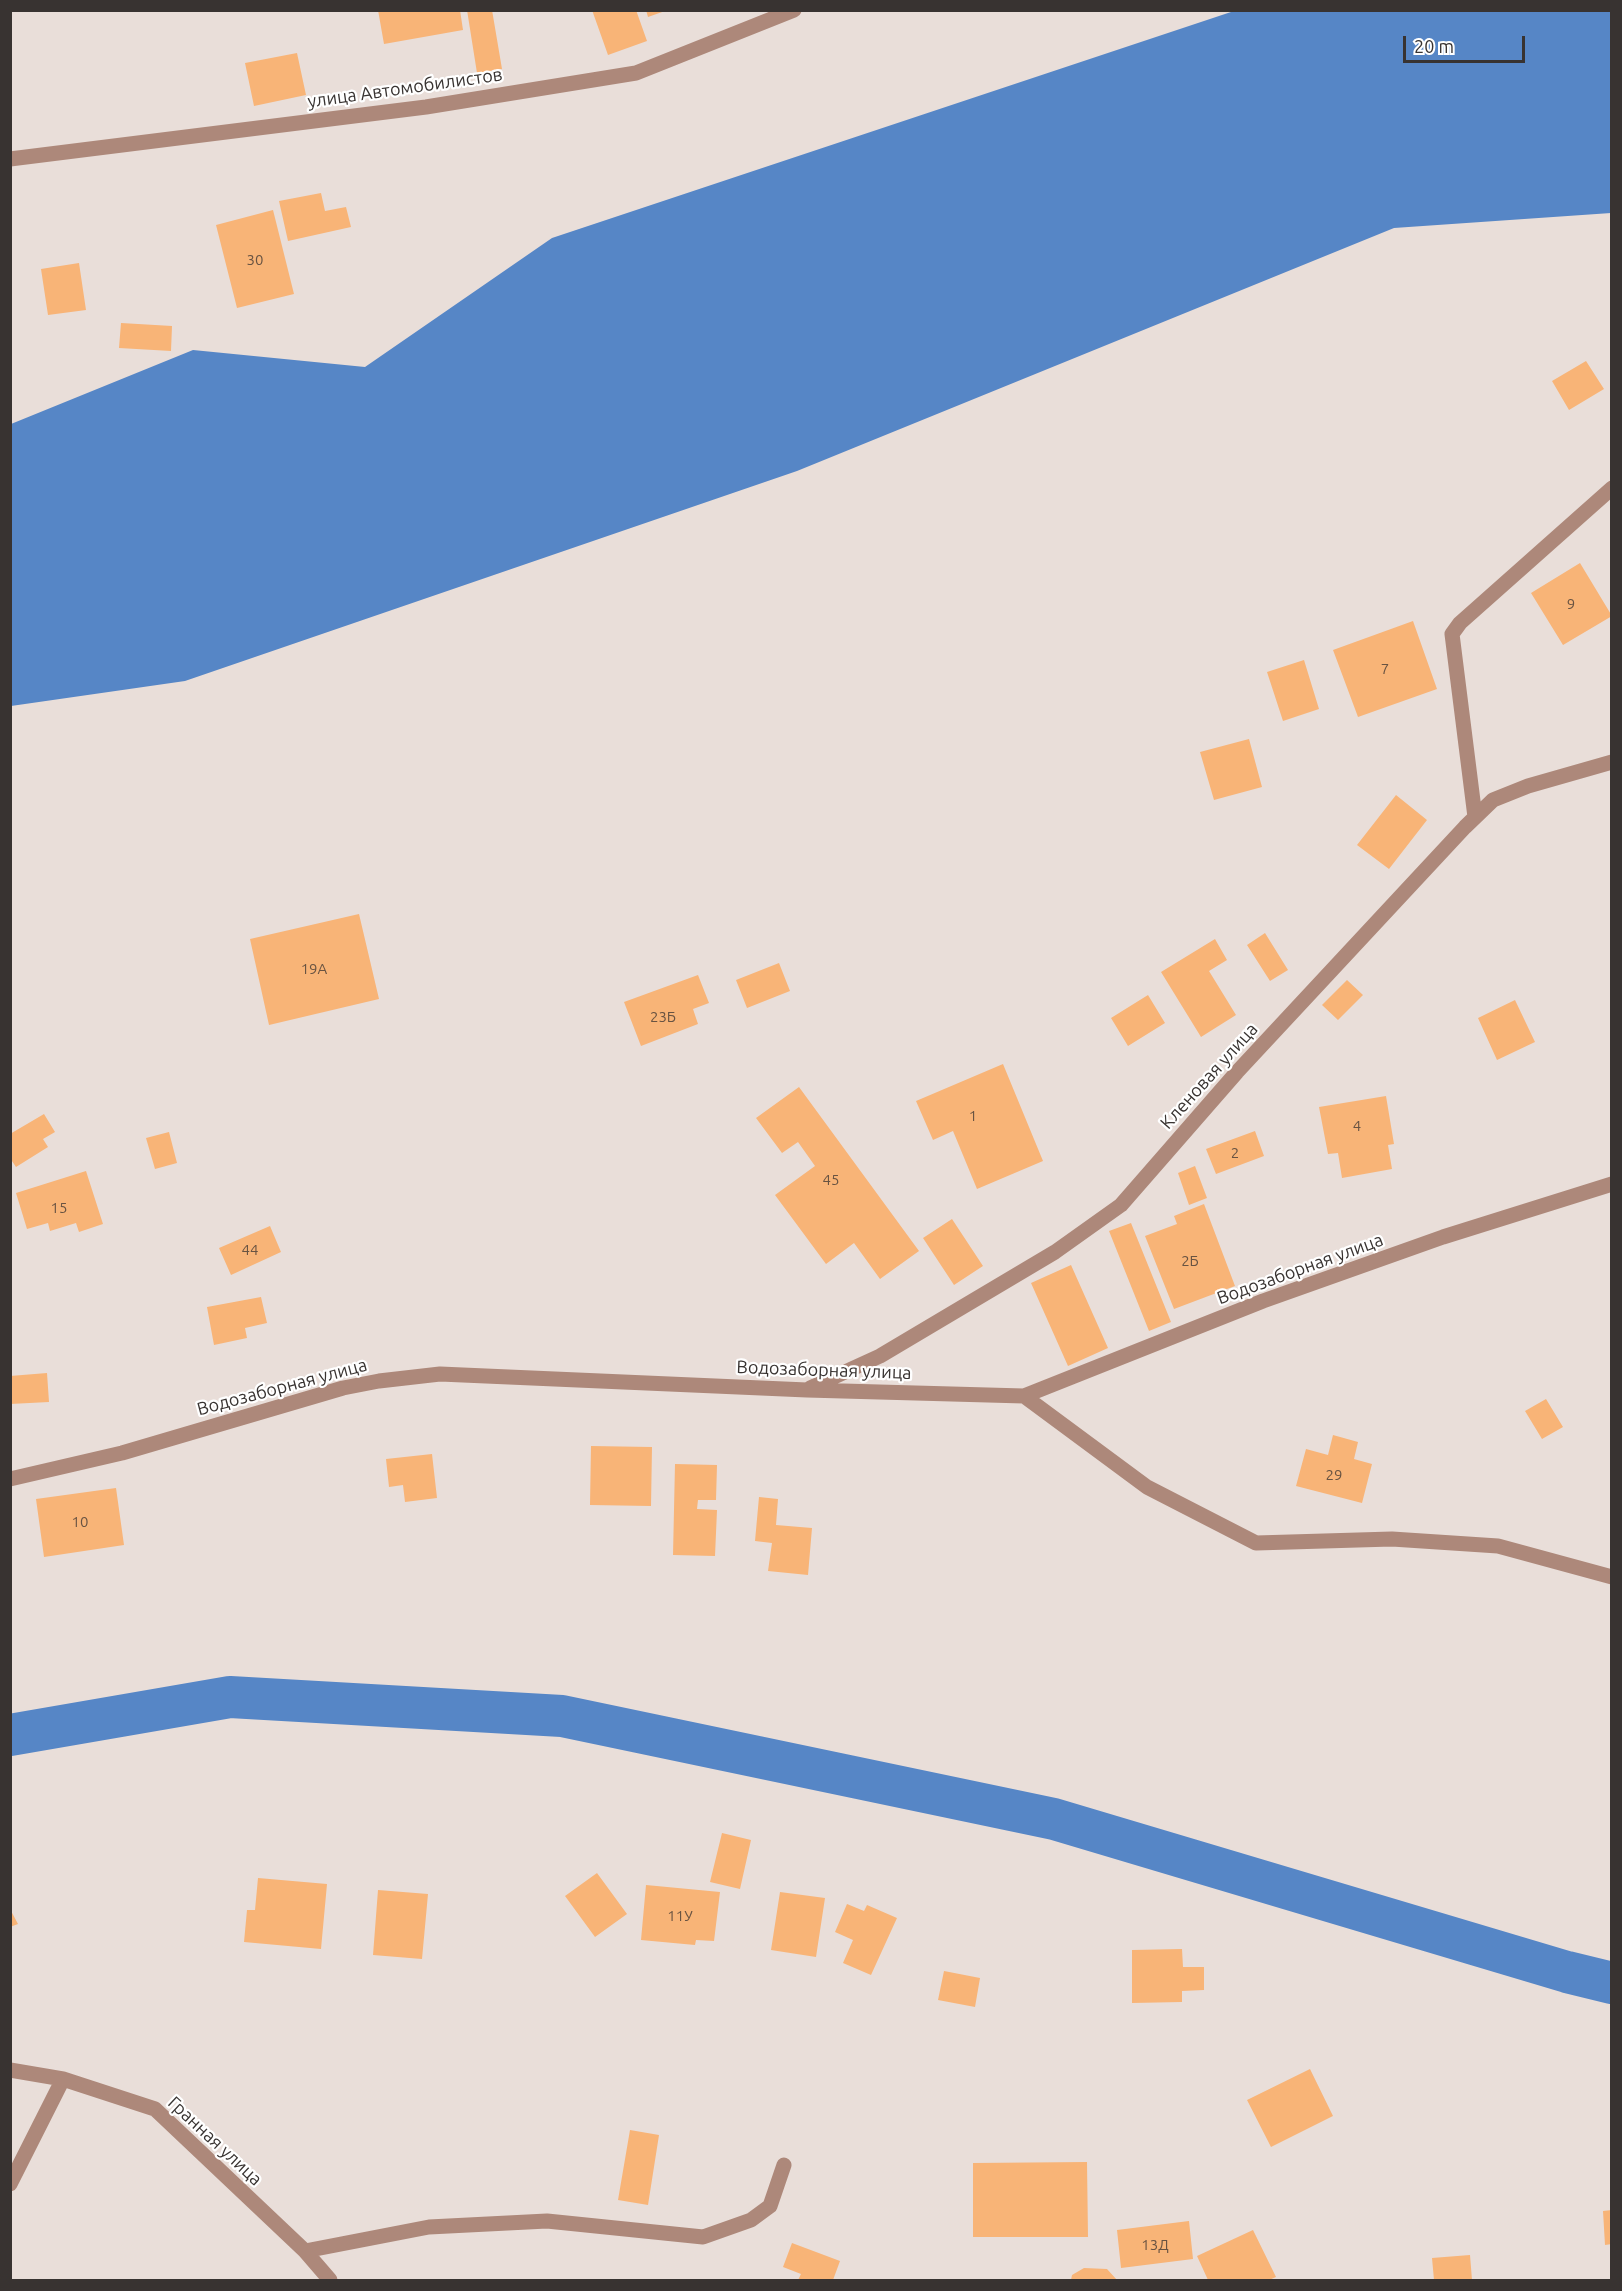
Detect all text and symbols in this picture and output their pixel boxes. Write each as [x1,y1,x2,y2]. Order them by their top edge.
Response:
scale bar [1406,24,1528,62]
text: 20 m [1414,36,1454,56]
street label: улица Автомобилистов [306,64,504,112]
house number: 30 [247,251,263,269]
house number: 9 [1567,595,1575,613]
house number: 7 [1381,660,1389,678]
house number: 19А [301,960,327,978]
house number: 23Б [650,1008,676,1026]
street label: Кленовая улица [1156,1019,1262,1133]
house number: 1 [969,1107,977,1125]
house number: 4 [1353,1117,1361,1135]
house number: 2 [1231,1144,1239,1162]
house number: 45 [823,1171,839,1189]
house number: 15 [51,1199,67,1217]
street label: Водозаборная улица [1214,1229,1386,1309]
house number: 44 [242,1241,258,1259]
house number: 2Б [1181,1252,1199,1270]
street label: Водозаборная улица [195,1354,369,1420]
street label: Водозаборная улица [736,1356,912,1384]
house number: 29 [1326,1466,1342,1484]
house number: 10 [72,1513,88,1531]
house number: 11У [667,1907,693,1925]
street label: Гранная улица [164,2092,266,2190]
house number: 13Д [1141,2236,1169,2254]

